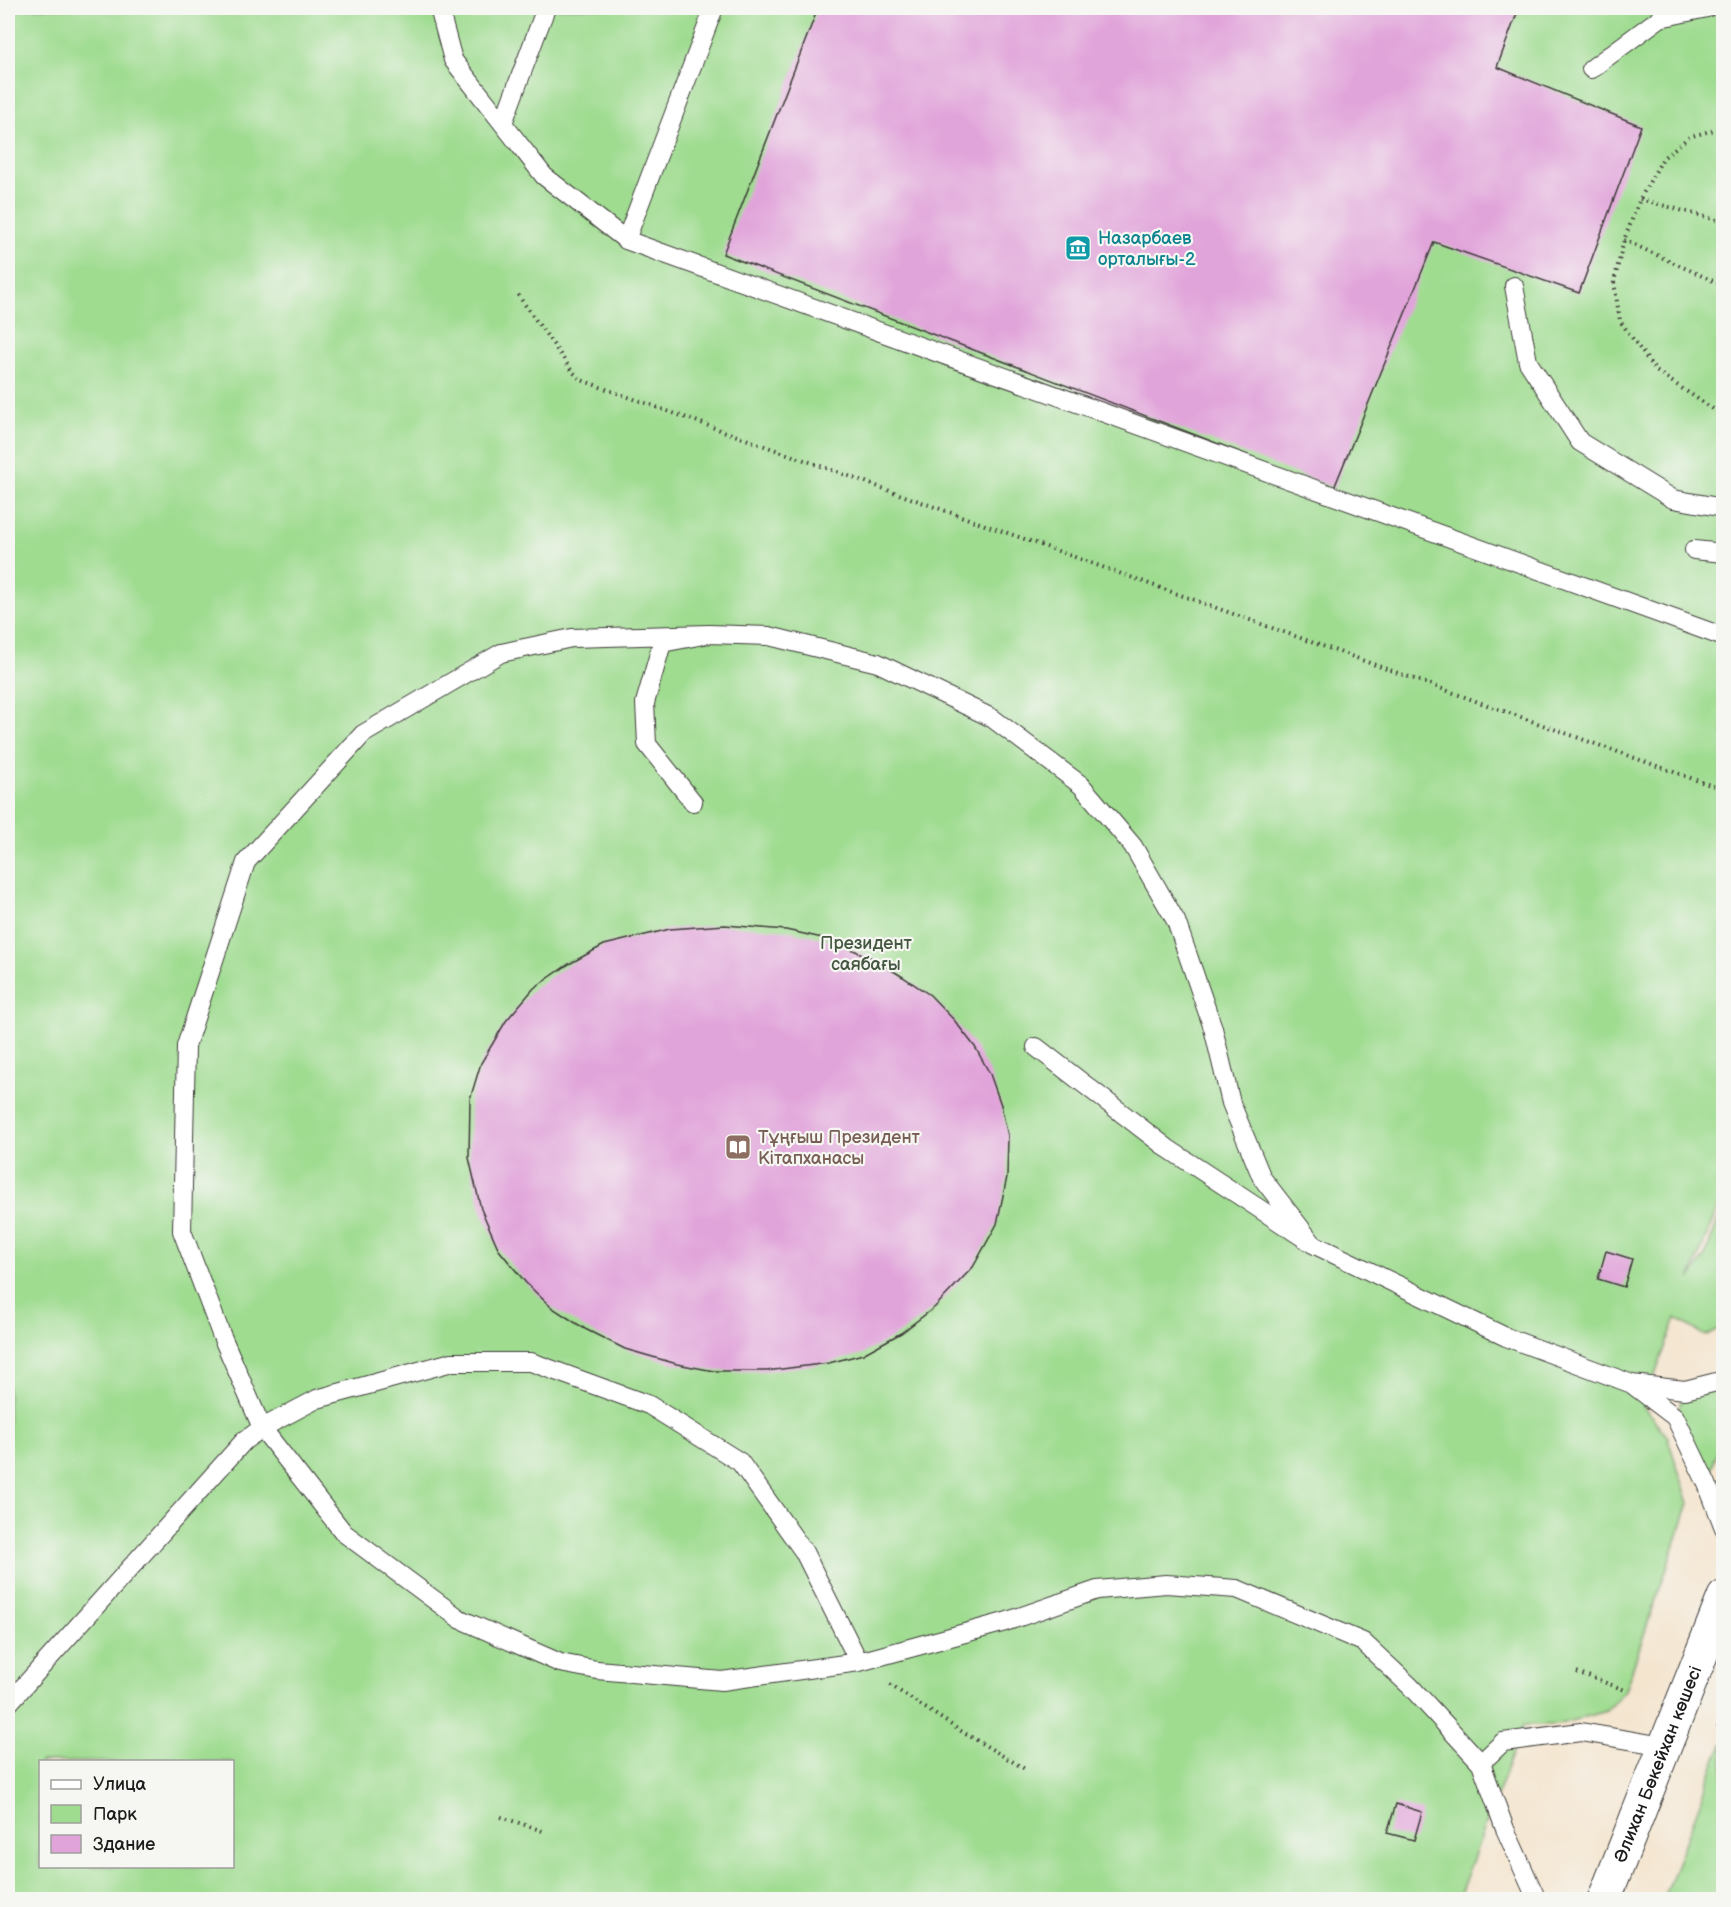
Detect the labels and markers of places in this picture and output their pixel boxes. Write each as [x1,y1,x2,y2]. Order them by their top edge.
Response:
place label: Назарбаев орталығы-2 [1098,228,1196,270]
museum icon: Назарбаев орталығы-2 [1063,233,1093,263]
place label: Тұңғыш Президент Кітапханасы [758,1127,921,1169]
library icon: Тұңғыш Президент Кітапханасы [723,1132,753,1162]

